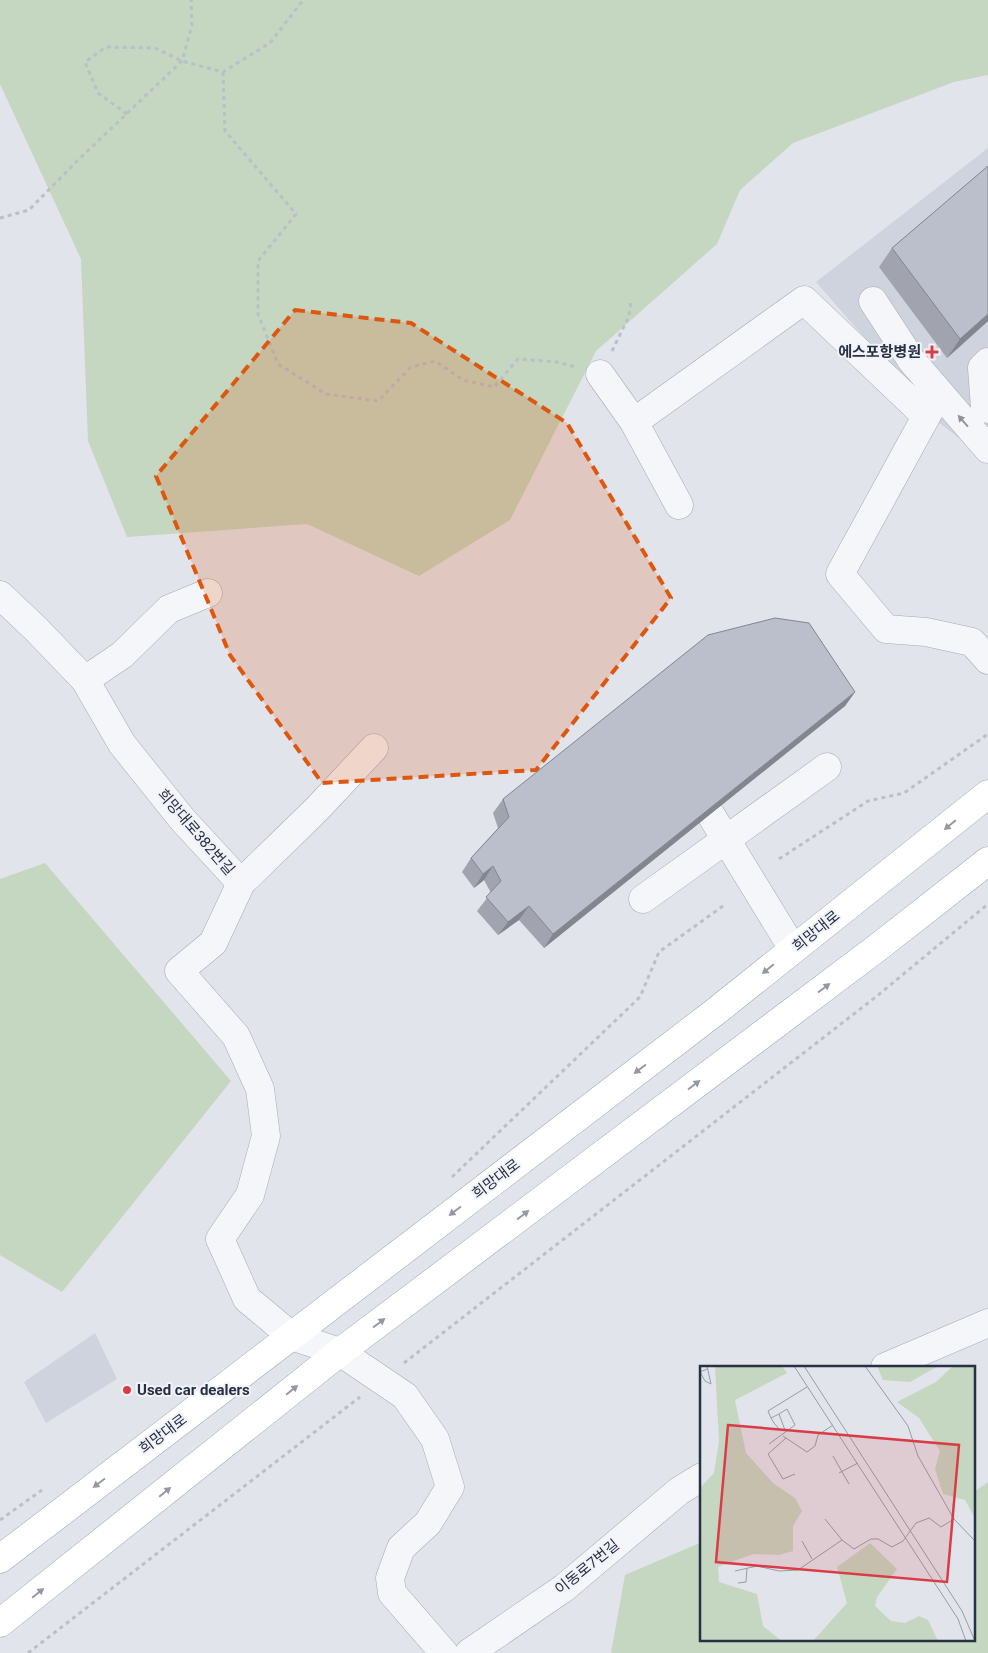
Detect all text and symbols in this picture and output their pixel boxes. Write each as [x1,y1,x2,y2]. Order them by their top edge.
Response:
place label: 에스포항병원 [838,343,921,361]
marker: 에스포항병원 [925,345,939,359]
one-way arrow [958,415,969,428]
street label: 희망대로382번길 [154,785,238,879]
one-way arrow [944,819,957,830]
street label: 희망대로 [789,907,843,955]
one-way arrow [762,964,775,975]
one-way arrow [817,982,830,993]
one-way arrow [634,1064,647,1075]
one-way arrow [687,1080,700,1091]
street label: 희망대로 [469,1155,523,1203]
one-way arrow [449,1205,462,1216]
one-way arrow [516,1210,530,1220]
one-way arrow [372,1318,386,1328]
inset map [700,1366,976,1640]
place label: Used car dealers [137,1381,250,1399]
marker: Used car dealers [121,1384,133,1396]
one-way arrow [286,1385,299,1396]
street label: 희망대로 [136,1410,190,1458]
one-way arrow [92,1478,106,1488]
one-way arrow [158,1486,171,1497]
street label: 이동로7번길 [551,1536,623,1598]
one-way arrow [31,1587,44,1598]

